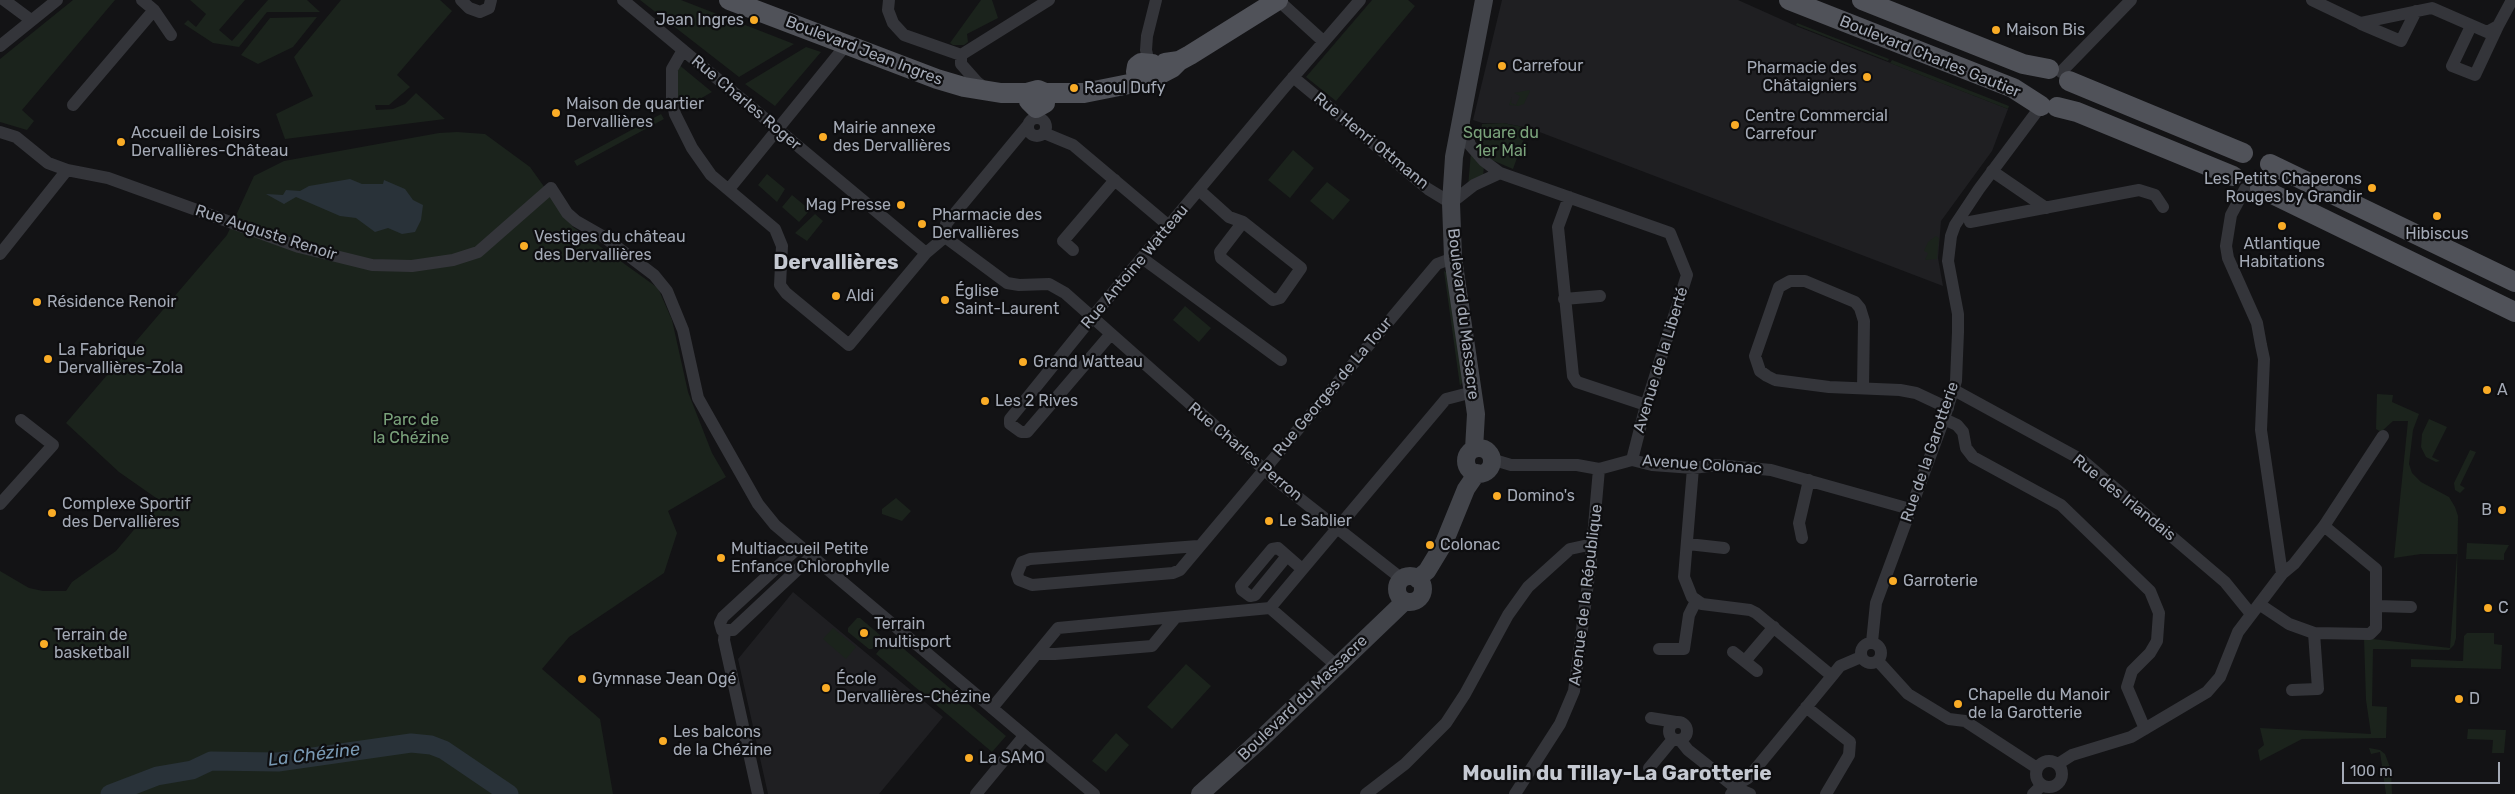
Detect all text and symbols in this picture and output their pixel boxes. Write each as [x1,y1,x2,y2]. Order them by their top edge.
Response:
place label: Jean Ingres [656,10,744,30]
street label: Boulevard Jean Ingres [783,12,945,90]
street label: Boulevard Charles Gautier [1837,12,2023,102]
marker: Jean Ingres [748,14,760,26]
place label: Maison Bis [2006,20,2085,40]
marker: Maison Bis [1990,24,2002,36]
street label: Rue Charles Roger [687,51,805,155]
place label: Carrefour [1512,56,1583,76]
place label: Pharmacie des Châtaigniers [1747,58,1857,96]
marker: Carrefour [1496,60,1508,72]
marker: Pharmacie des Châtaigniers [1861,71,1873,83]
place label: Raoul Dufy [1084,78,1166,98]
marker: Raoul Dufy [1068,82,1080,94]
street label: Rue Henri Ottmann [1309,89,1433,193]
place label: Maison de quartier Dervallières [566,94,704,132]
place label: Centre Commercial Carrefour [1745,106,1888,144]
marker: Maison de quartier Dervallières [550,107,562,119]
place label: Mairie annexe des Dervallières [833,118,951,156]
marker: Centre Commercial Carrefour [1729,119,1741,131]
place label: Accueil de Loisirs Dervallières-Château [131,123,288,161]
park label: Square du 1er Mai [1463,123,1539,161]
marker: Mairie annexe des Dervallières [817,131,829,143]
marker: Accueil de Loisirs Dervallières-Château [115,136,127,148]
place label: Les Petits Chaperons Rouges by Grandir [2204,169,2362,207]
marker: Les Petits Chaperons Rouges by Grandir [2366,182,2378,194]
place label: Mag Presse [806,195,891,215]
marker: Mag Presse [895,199,907,211]
street label: Rue Auguste Renoir [193,201,339,265]
street label: Rue Antoine Watteau [1077,201,1193,333]
place label: Pharmacie des Dervallières [932,205,1042,243]
marker: Hibiscus [2431,210,2443,222]
marker: Pharmacie des Dervallières [916,218,928,230]
marker: Atlantique Habitations [2276,220,2288,232]
place label: Hibiscus [2405,224,2469,244]
place label: Vestiges du château des Dervallières [534,227,686,265]
street label: Boulevard du Massacre [1443,227,1483,401]
place label: Atlantique Habitations [2239,234,2325,272]
marker: Vestiges du château des Dervallières [518,240,530,252]
district label: Dervallières [773,250,899,276]
place label: Église Saint-Laurent [955,281,1059,319]
street label: Avenue de la Liberté [1630,285,1692,435]
place label: Aldi [846,286,874,306]
marker: Aldi [830,290,842,302]
place label: Résidence Renoir [47,292,176,312]
marker: Église Saint-Laurent [939,294,951,306]
marker: Résidence Renoir [31,296,43,308]
street label: Rue Georges de La Tour [1269,314,1397,460]
place label: La Fabrique Dervallières-Zola [58,340,183,378]
place label: Grand Watteau [1033,352,1143,372]
marker: La Fabrique Dervallières-Zola [42,353,54,365]
marker: Grand Watteau [1017,356,1029,368]
street label: Rue de la Garotterie [1897,379,1963,525]
place label: A [2497,380,2508,400]
marker: A [2481,384,2493,396]
place label: Les 2 Rives [995,391,1078,411]
marker: Les 2 Rives [979,395,991,407]
street label: Rue Charles Perron [1184,399,1306,505]
park label: Parc de la Chézine [373,410,449,448]
street label: Avenue Colonac [1641,451,1763,479]
street label: Rue des Irlandais [2069,451,2179,545]
place label: Domino's [1507,486,1575,506]
marker: Domino's [1491,490,1503,502]
place label: Complexe Sportif des Dervallières [62,494,191,532]
place label: B [2481,500,2492,520]
street label: Avenue de la République [1565,503,1607,687]
marker: B [2496,504,2508,516]
marker: Complexe Sportif des Dervallières [46,507,58,519]
place label: Le Sablier [1279,511,1352,531]
marker: Le Sablier [1263,515,1275,527]
place label: Colonac [1440,535,1500,555]
place label: Multiaccueil Petite Enfance Chlorophylle [731,539,890,577]
marker: Colonac [1424,539,1436,551]
marker: Multiaccueil Petite Enfance Chlorophylle [715,552,727,564]
place label: Garroterie [1903,571,1978,591]
marker: Garroterie [1887,575,1899,587]
place label: C [2498,598,2509,618]
marker: C [2482,602,2494,614]
place label: Terrain multisport [874,614,951,652]
place label: Terrain de basketball [54,625,130,663]
marker: Terrain multisport [858,627,870,639]
street label: Boulevard du Massacre [1234,631,1372,765]
marker: Terrain de basketball [38,638,50,650]
place label: Gymnase Jean Ogé [592,669,736,689]
place label: École Dervallières-Chézine [836,669,991,707]
marker: Gymnase Jean Ogé [576,673,588,685]
marker: École Dervallières-Chézine [820,682,832,694]
place label: Chapelle du Manoir de la Garotterie [1968,685,2110,723]
place label: D [2469,689,2480,709]
marker: D [2453,693,2465,705]
marker: Chapelle du Manoir de la Garotterie [1952,698,1964,710]
place label: Les balcons de la Chézine [673,722,772,760]
marker: Les balcons de la Chézine [657,735,669,747]
water label: La Chézine [267,739,361,771]
place label: La SAMO [979,748,1045,768]
marker: La SAMO [963,752,975,764]
scale bar [2345,752,2502,784]
district label: Moulin du Tillay-La Garotterie [1462,761,1772,787]
text: 100 m [2350,762,2392,780]

